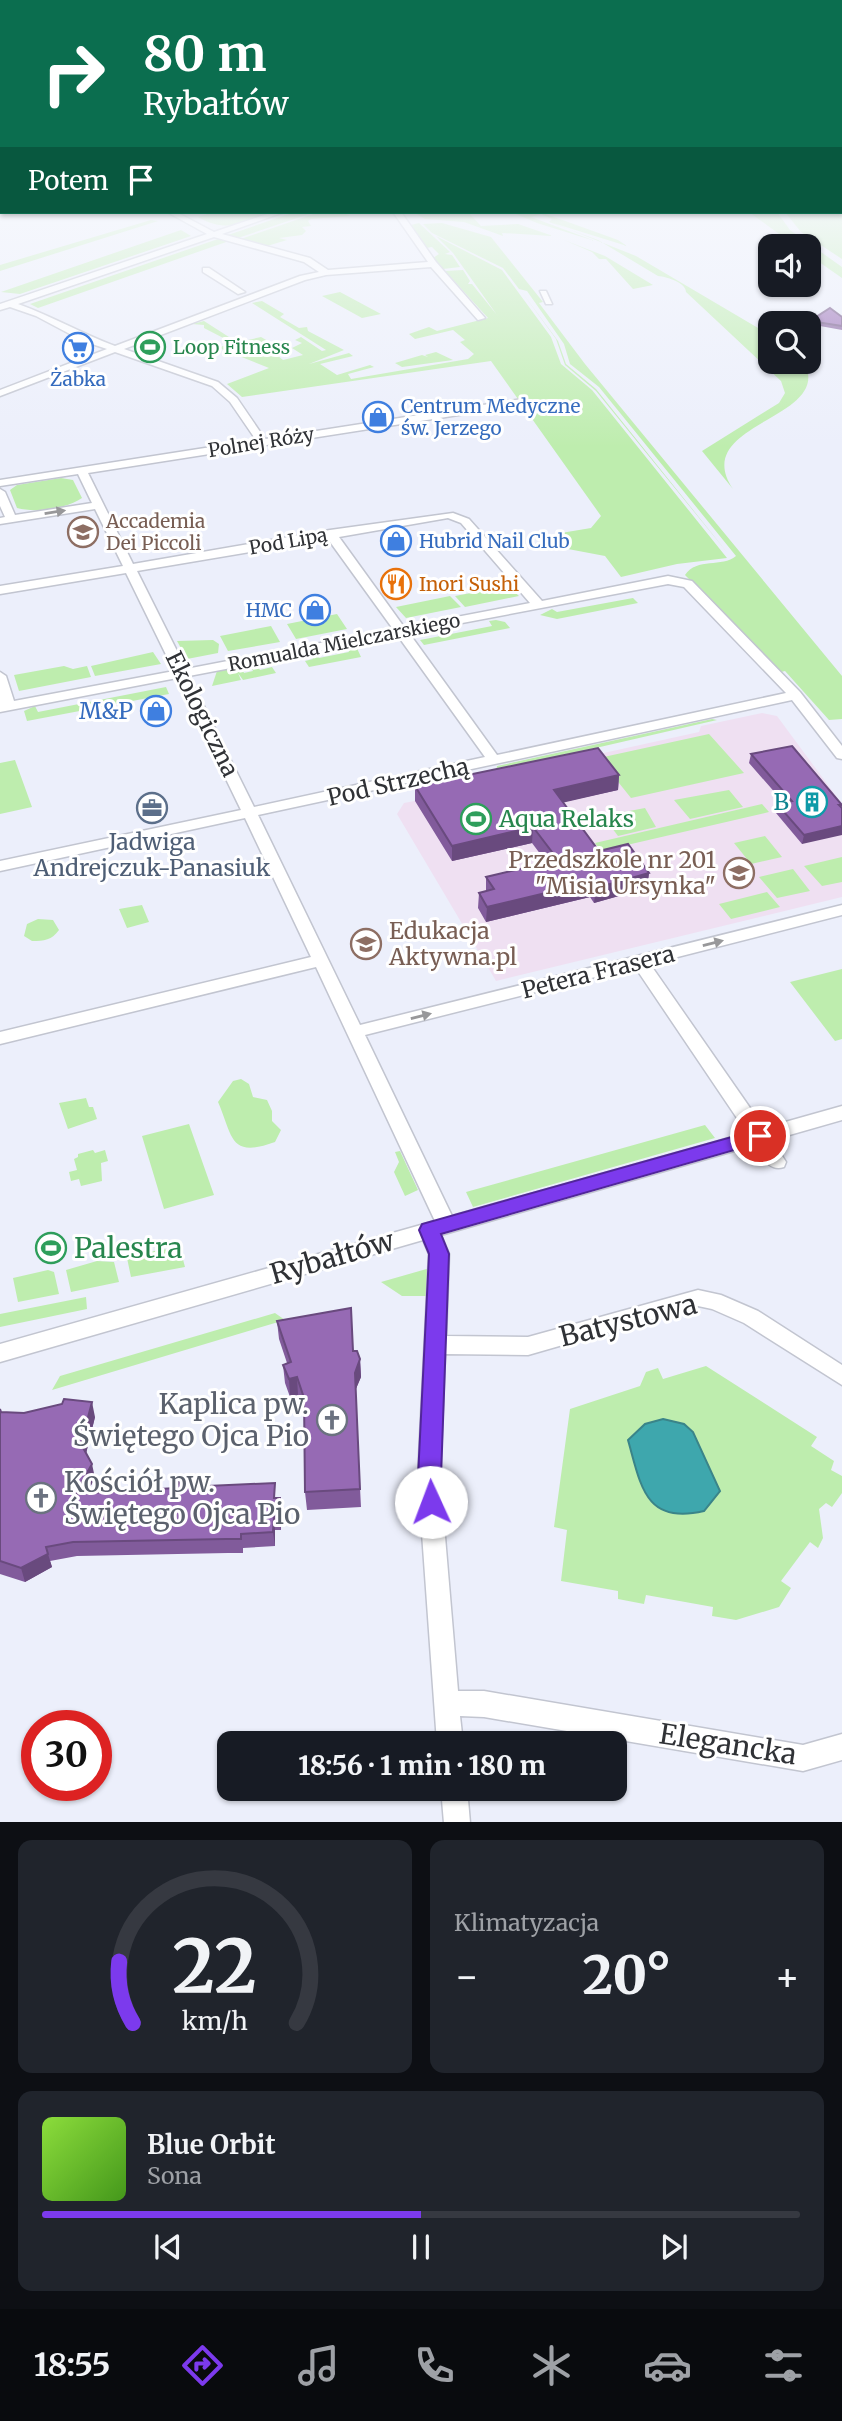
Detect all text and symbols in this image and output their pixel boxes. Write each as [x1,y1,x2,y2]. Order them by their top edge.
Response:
text: 80 m [143,23,266,84]
icon: right [28,28,119,119]
text: Rybałtów [143,84,289,124]
icon: arrive [122,161,160,199]
text: Potem [28,164,108,197]
map controls [758,234,821,374]
button: sound [758,234,821,297]
button: search [758,311,821,374]
sports icon: Loop Fitness [133,330,167,364]
supermarket icon: Żabka [61,331,95,365]
place label: Loop Fitness [173,335,290,359]
place label: Żabka [50,367,106,391]
place label: Centrum Medyczne św. Jerzego [401,394,580,440]
shop icon: Centrum Medyczne św. Jerzego [361,400,395,434]
street label: Polnej Róży [206,422,316,462]
one-way arrow [44,506,66,517]
place label: Accademia Dei Piccoli [105,509,205,555]
school or university icon: Accademia Dei Piccoli [66,515,100,549]
street label: Pod Lipą [247,522,329,560]
shop icon: Hubrid Nail Club [379,524,413,558]
place label: Hubrid Nail Club [419,529,570,553]
restaurant icon: Inori Sushi [379,567,413,601]
place label: Inori Sushi [419,572,519,596]
shop icon: HMC [298,593,332,627]
place label: HMC [246,598,292,622]
street label: Romualda Mielczarskiego [226,608,462,676]
street label: Ekologiczna [160,646,245,781]
shop icon: M&P [139,694,173,728]
place label: M&P [79,696,133,725]
street label: Pod Strzechą [324,751,471,812]
building icon: B [795,785,829,819]
place label: B [774,787,789,816]
office icon: Jadwiga Andrejczuk-Panasiuk [135,791,169,825]
sports icon: Aqua Relaks [459,802,493,836]
place label: Aqua Relaks [498,804,634,833]
place label: Jadwiga Andrejczuk-Panasiuk [33,827,271,882]
place label: Przedszkole nr 201 "Misia Ursynka" [508,845,716,900]
school or university icon: Przedszkole nr 201 "Misia Ursynka" [722,856,756,890]
place label: Edukacja Aktywna.pl [388,916,517,971]
school or university icon: Edukacja Aktywna.pl [349,927,383,961]
one-way arrow [702,937,724,948]
street label: Petera Frasera [518,939,677,1005]
one-way arrow [410,1010,432,1021]
pin [730,1106,790,1166]
icon: arrive [741,1117,779,1155]
street label: Rybałtów [266,1222,399,1292]
place label: Palestra [74,1230,182,1266]
sports icon: Palestra [34,1231,68,1265]
street label: Batystowa [556,1286,700,1354]
place label: Kaplica pw. Świętego Ojca Pio [73,1386,309,1454]
church icon: Kaplica pw. Świętego Ojca Pio [315,1403,349,1437]
place label: Kościół pw. Świętego Ojca Pio [64,1464,300,1532]
position arrow [394,1465,468,1539]
church icon: Kościół pw. Świętego Ojca Pio [24,1481,58,1515]
speed limit sign: 30 [21,1710,112,1801]
street label: Elegancka [657,1715,799,1773]
text: 18:56 · 1 min · 180 m [298,1749,546,1782]
text: Klimatyzacja [454,1908,599,1937]
text: 22 [173,1921,257,2013]
text: 20° [583,1943,671,2008]
text: − [454,1953,479,2000]
text: + [775,1953,800,2000]
text: km/h [182,2004,248,2036]
text: Blue Orbit [147,2128,276,2161]
text: Sona [147,2161,202,2190]
icon: previous [149,2228,187,2266]
icon: pause [402,2228,440,2266]
icon: next [655,2228,693,2266]
icon: directions [178,2341,227,2390]
icon: music [294,2341,343,2390]
icon: phone [410,2341,459,2390]
icon: climate [527,2341,576,2390]
icon: car [643,2341,692,2390]
icon: filters [759,2341,808,2390]
text: 18:55 [34,2345,110,2385]

